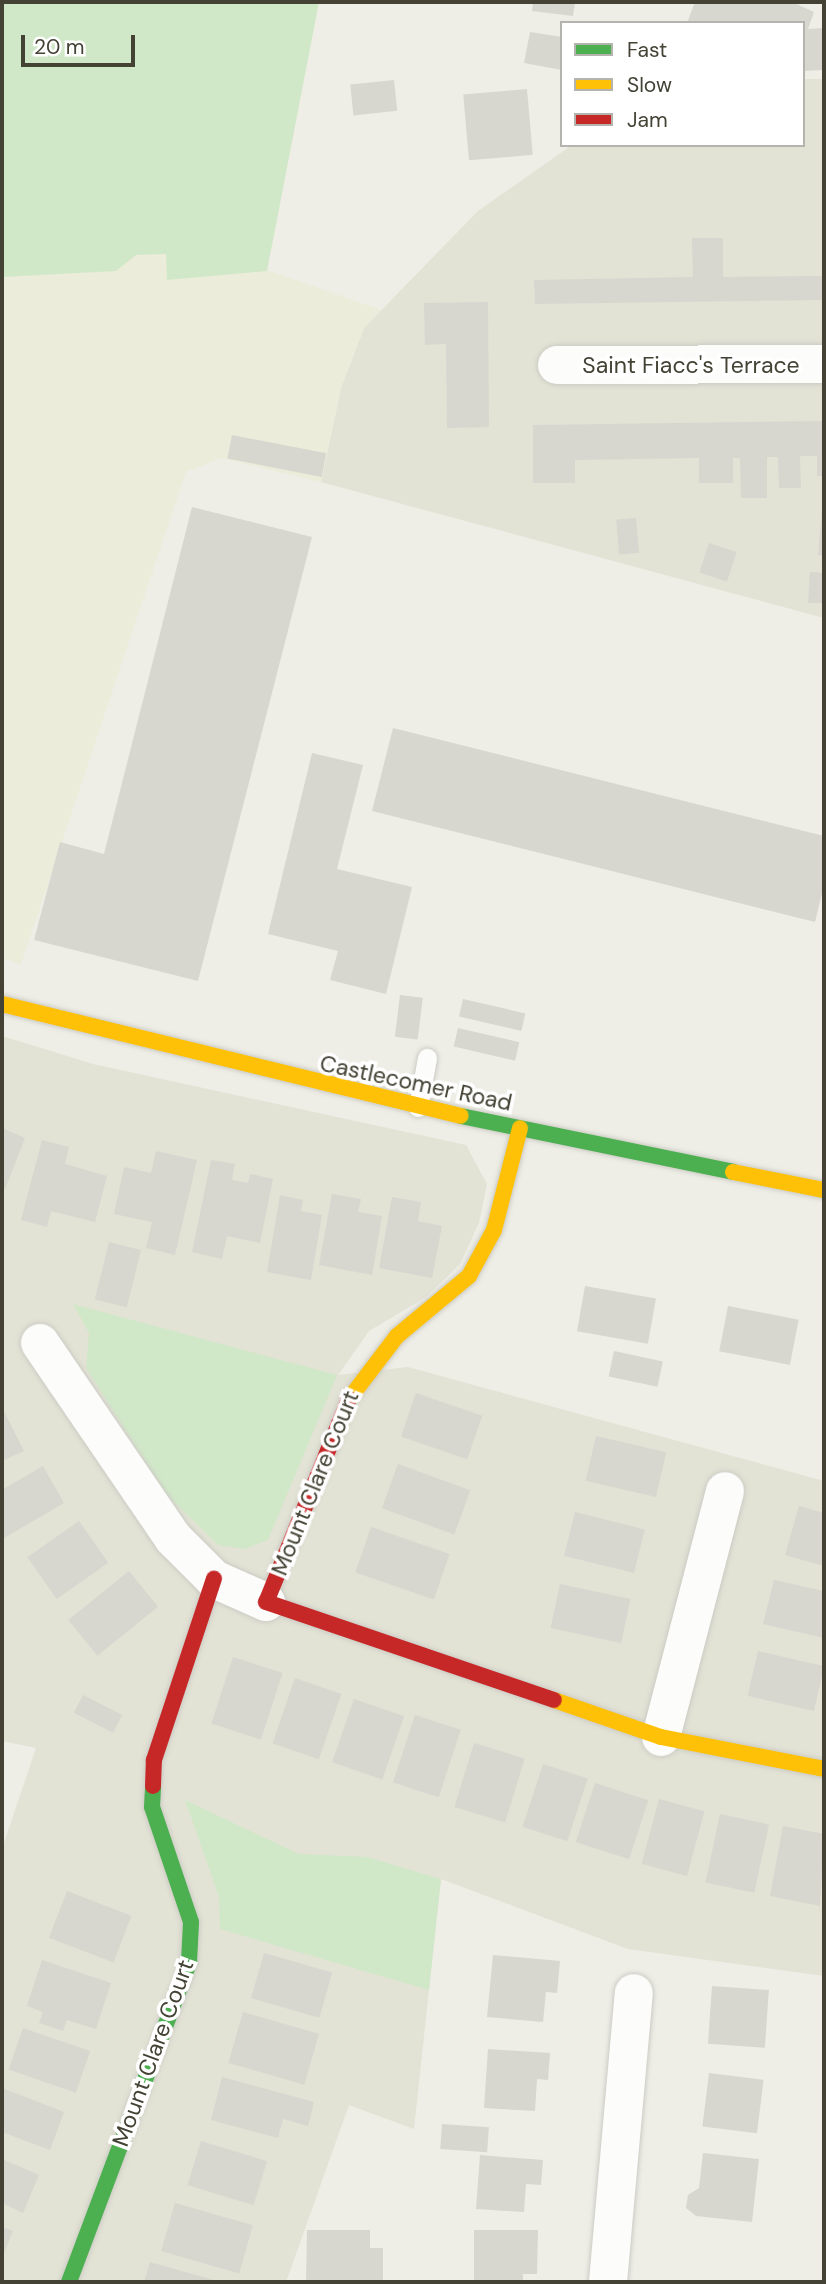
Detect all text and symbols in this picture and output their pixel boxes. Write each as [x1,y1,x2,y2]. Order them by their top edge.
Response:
scale bar [24,21,138,65]
legend [560,21,805,147]
text: 20 m [34,33,85,61]
text: Fast [627,36,667,64]
text: Slow [627,71,672,99]
text: Jam [627,106,668,134]
street label: Saint Fiacc's Terrace [582,351,800,379]
street label: Castlecomer Road [317,1049,515,1117]
street label: Mount Clare Court [265,1387,365,1579]
street label: Mount Clare Court [106,1956,200,2150]

